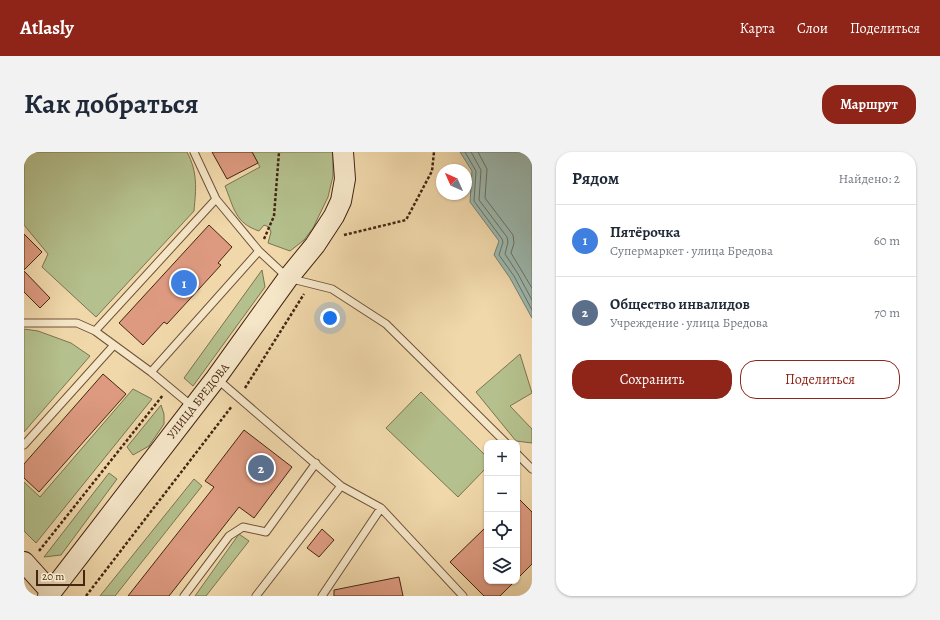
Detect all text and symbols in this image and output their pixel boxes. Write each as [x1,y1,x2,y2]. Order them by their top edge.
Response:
text: Atlasly [20,15,74,41]
text: Карта [740,19,775,38]
text: Слои [797,19,828,38]
text: Поделиться [850,19,920,38]
text: Как добраться [24,85,199,123]
button: Маршрут [822,85,916,124]
north arrow [436,164,472,200]
text: Рядом [572,167,619,190]
text: Найдено: 2 [839,170,900,187]
text: Пятёрочка [610,222,680,242]
text: 1 [583,232,587,249]
text: 60 m [874,232,900,249]
text: Супермаркет · улица Бредова [610,242,773,259]
pin: 1 [171,268,197,298]
text: Общество инвалидов [610,294,750,314]
text: 2 [582,304,588,321]
text: 70 m [874,304,900,321]
your location [320,308,340,328]
text: Учреждение · улица Бредова [610,314,768,331]
street label: УЛИЦА БРЕДОВА [163,359,233,442]
button: Сохранить [572,360,732,399]
button: Поделиться [740,360,900,399]
map controls [484,440,520,584]
button: + [484,440,520,476]
pin: 2 [248,453,274,483]
button: − [484,476,520,512]
button: locate [484,512,520,548]
button: layers [484,548,520,584]
scale bar [36,568,85,587]
text: 20 m [42,569,64,584]

